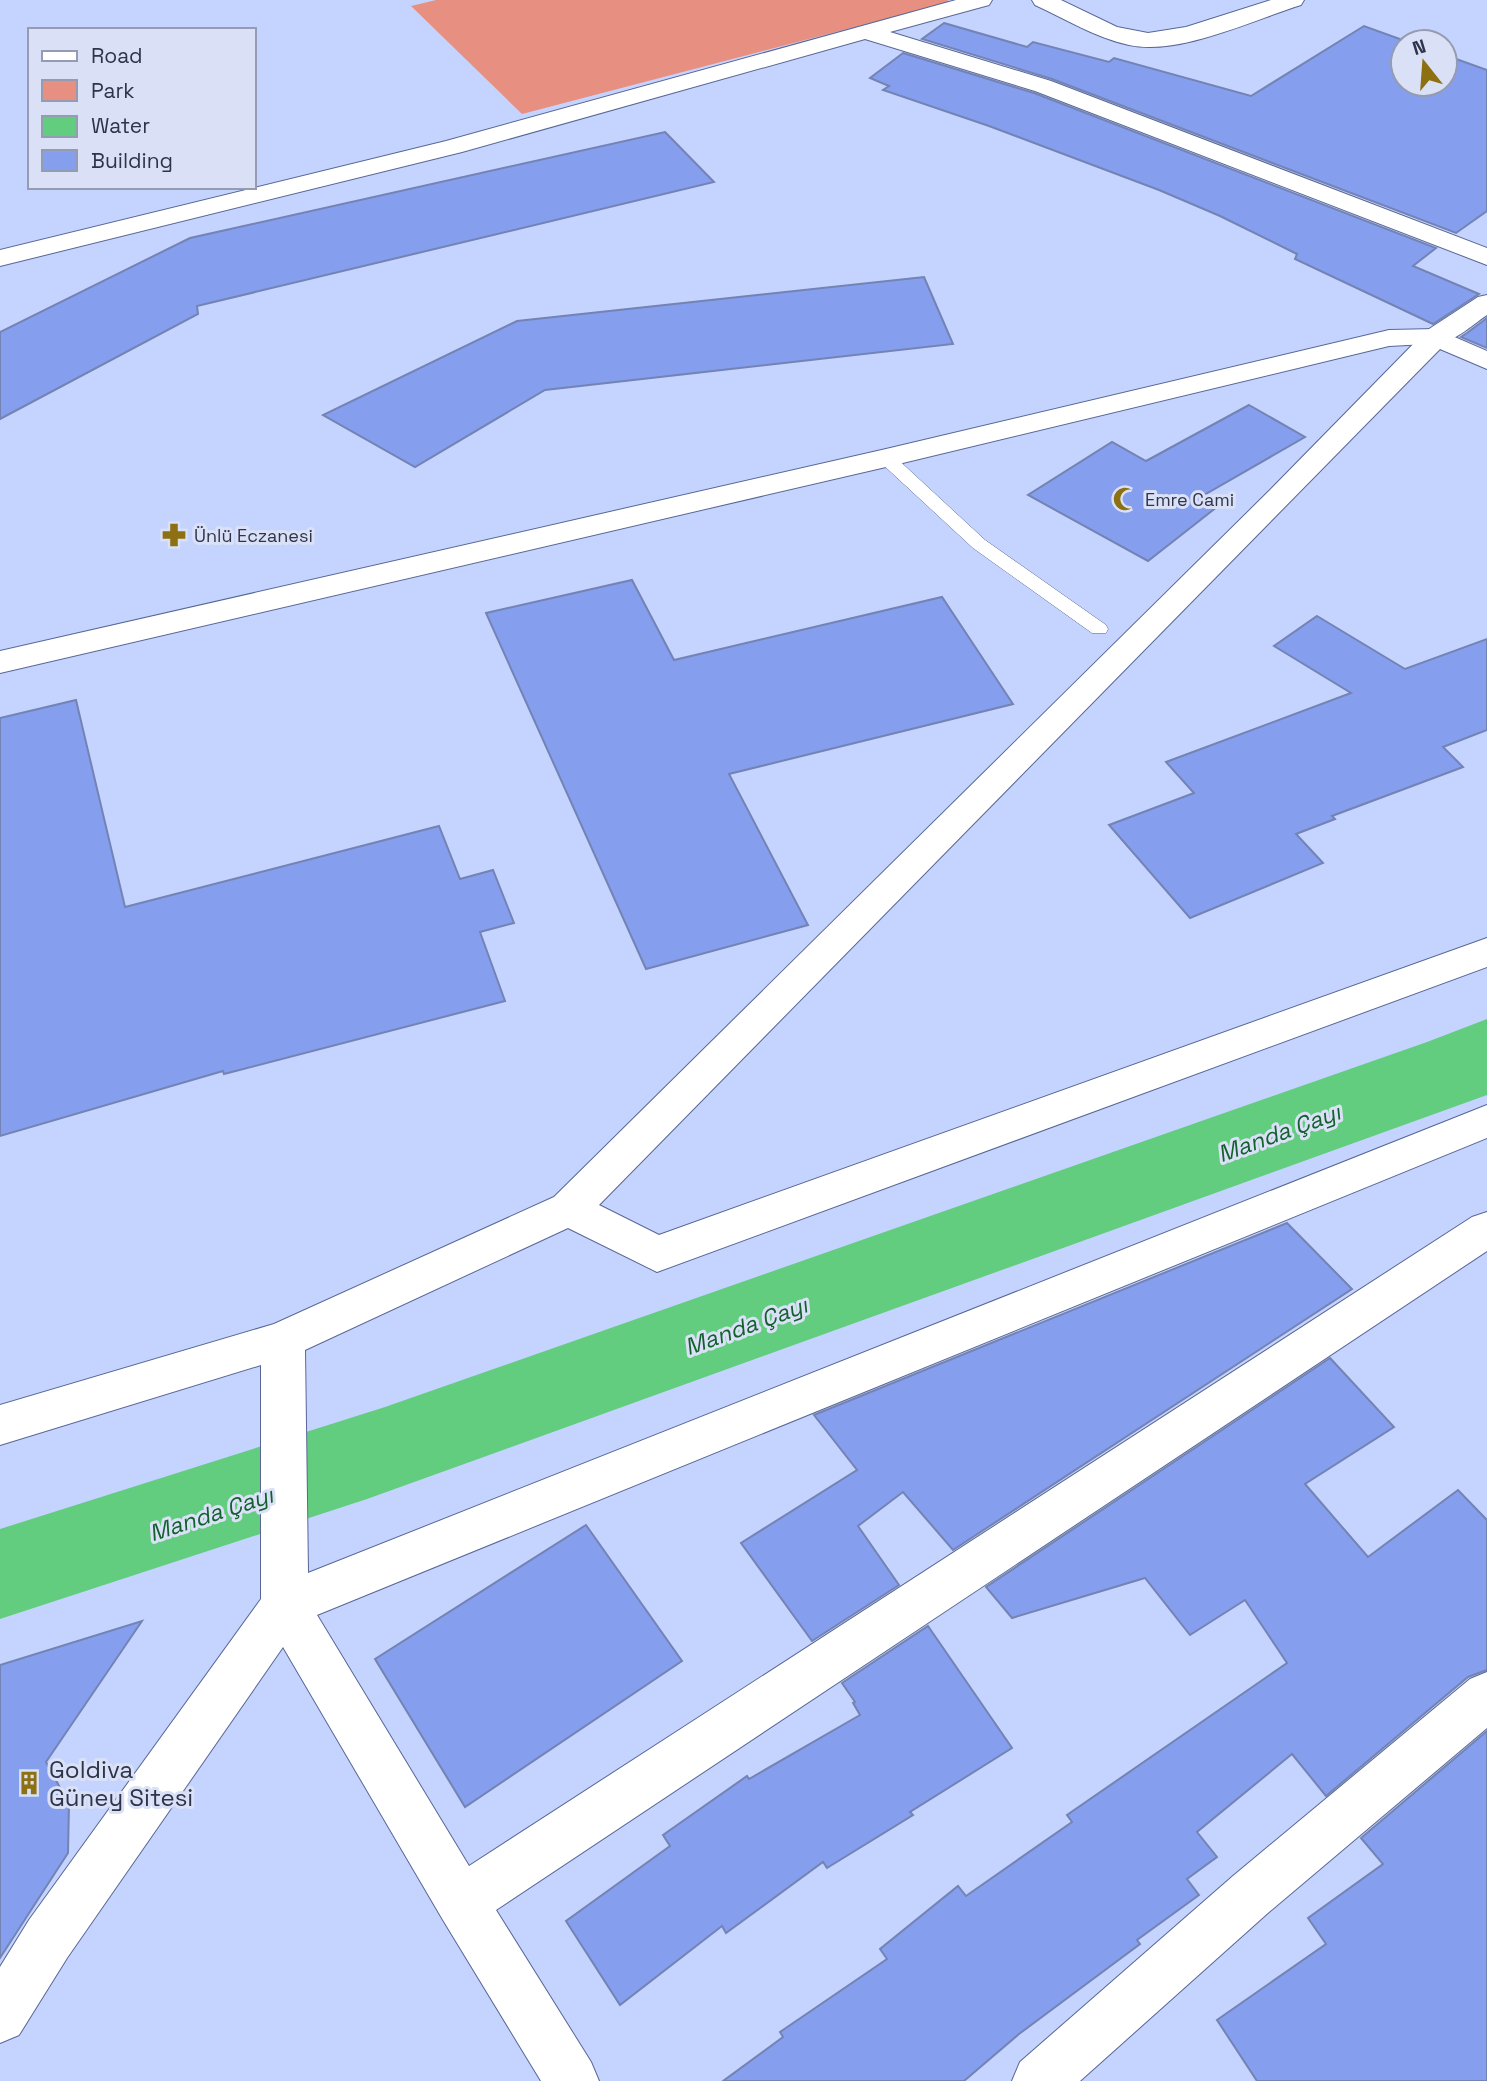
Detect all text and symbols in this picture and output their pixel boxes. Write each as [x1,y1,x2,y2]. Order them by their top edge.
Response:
legend [28,28,256,189]
north arrow [1389,28,1459,98]
text: N [1409,33,1429,61]
text: Road [91,42,143,69]
text: Park [91,77,135,104]
text: Water [91,112,150,139]
text: Building [91,147,173,174]
mosque icon: Emre Cami [1111,485,1139,513]
place label: Emre Cami [1145,488,1234,511]
pharmacy icon: Ünlü Eczanesi [160,521,188,549]
place label: Ünlü Eczanesi [194,524,313,547]
water label: Manda Çayı [1213,1096,1346,1169]
water label: Manda Çayı [680,1289,813,1362]
water label: Manda Çayı [145,1479,278,1548]
place label: Goldiva Güney Sitesi [49,1754,193,1813]
building icon: Goldiva Güney Sitesi [15,1769,43,1797]

